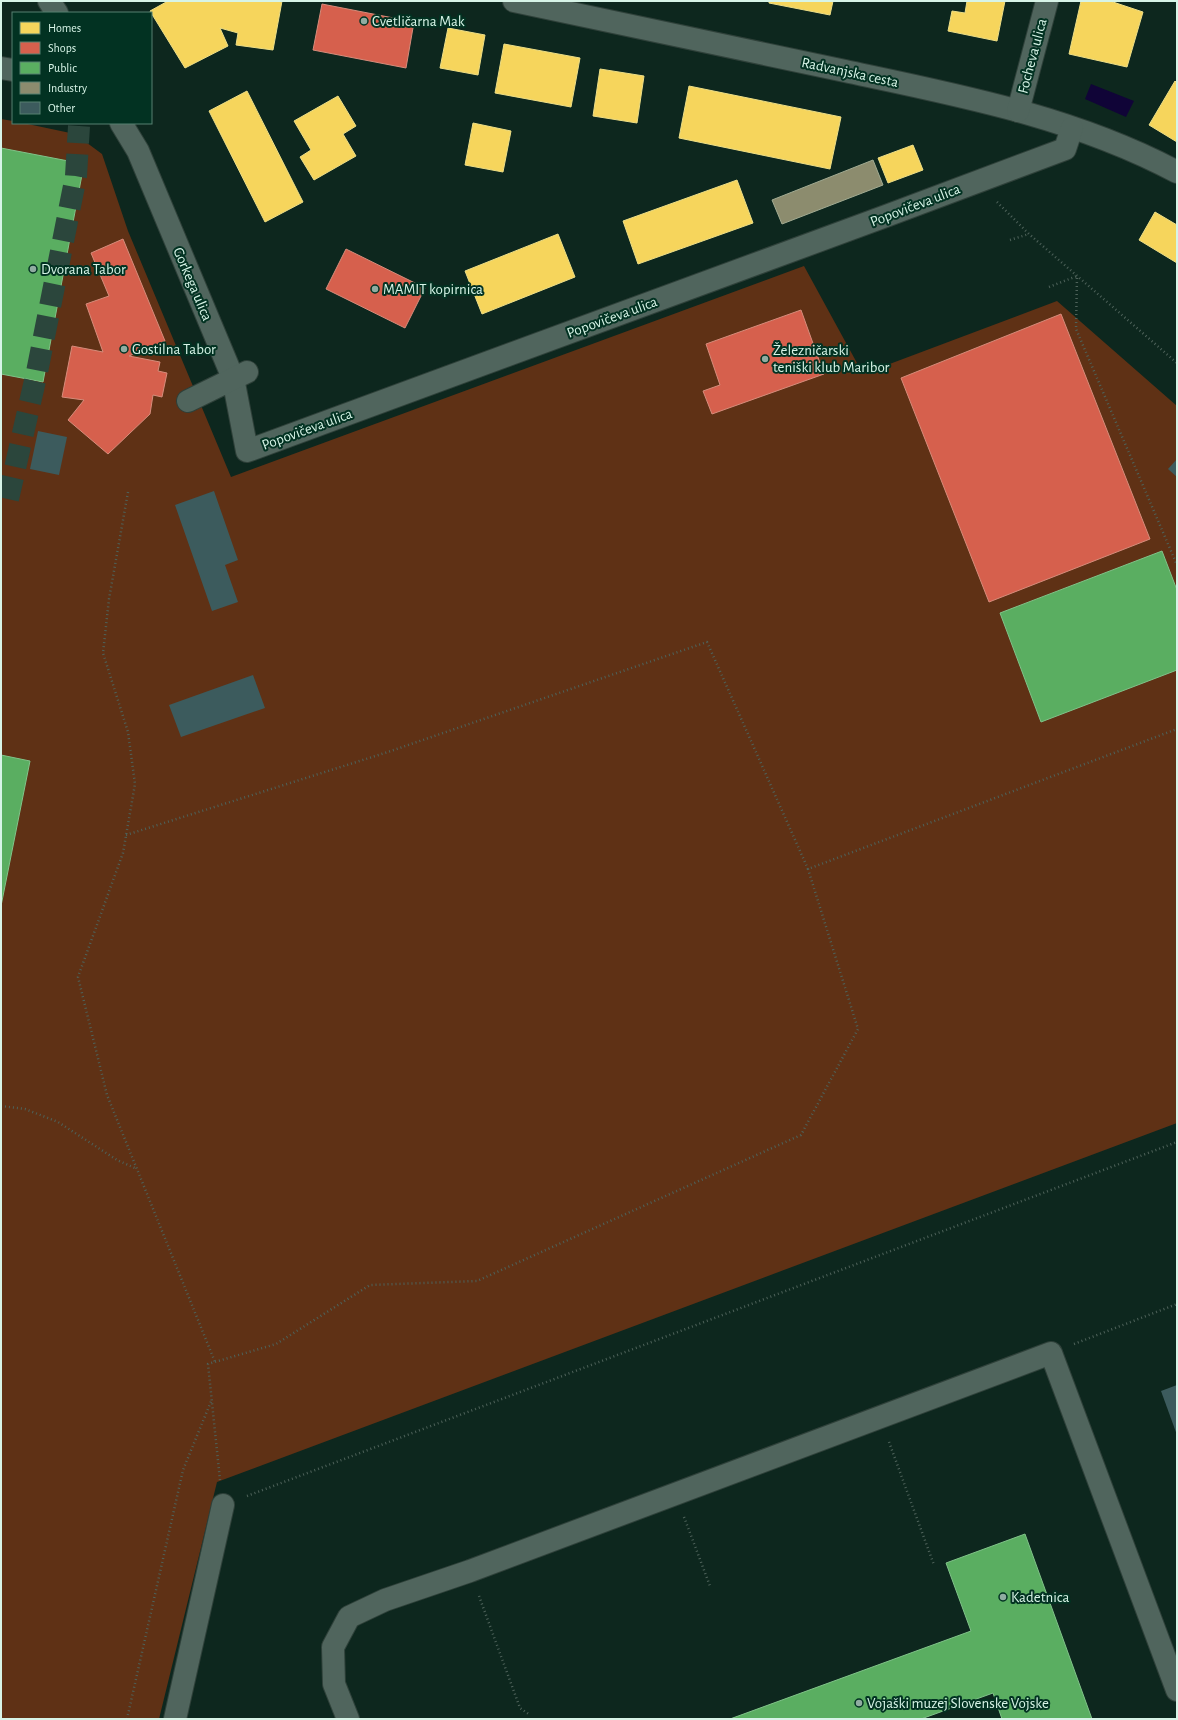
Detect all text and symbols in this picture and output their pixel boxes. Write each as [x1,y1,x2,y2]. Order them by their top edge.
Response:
legend [12,12,152,124]
place label: Cvetličarna Mak [372,14,465,29]
marker: Cvetličarna Mak [359,16,369,26]
street label: Focheva ulica [1015,17,1050,95]
text: Homes [48,22,81,34]
text: Shops [48,42,76,54]
street label: Radvanjska cesta [800,55,900,90]
text: Public [48,62,77,74]
text: Industry [48,82,87,95]
text: Other [48,102,75,114]
street label: Popovičeva ulica [868,181,962,229]
street label: Gorkega ulica [170,245,215,323]
place label: Dvorana Tabor [41,262,126,277]
marker: Dvorana Tabor [28,264,38,274]
place label: MAMIT kopirnica [383,282,483,297]
marker: MAMIT kopirnica [370,284,380,294]
street label: Popovičeva ulica [565,294,659,341]
place label: Gostilna Tabor [132,342,216,357]
place label: Železničarski teniški klub Maribor [773,342,890,375]
marker: Gostilna Tabor [119,344,129,354]
marker: Železničarski teniški klub Maribor [760,354,770,364]
street label: Popovičeva ulica [260,406,354,453]
place label: Kadetnica [1011,1590,1069,1605]
marker: Kadetnica [998,1592,1008,1602]
place label: Vojaški muzej Slovenske Vojske [867,1696,1049,1711]
marker: Vojaški muzej Slovenske Vojske [854,1698,864,1708]

